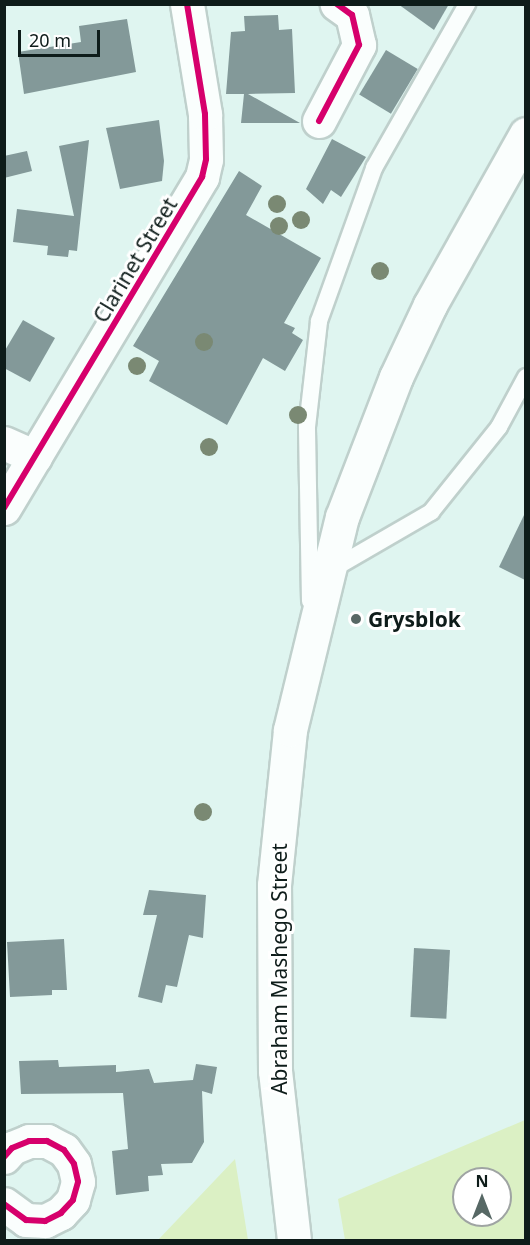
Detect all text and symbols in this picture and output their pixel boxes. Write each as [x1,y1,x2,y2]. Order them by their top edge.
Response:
scale bar [21,18,104,56]
text: 20 m [29,28,71,52]
street label: Clarinet Street [88,193,182,327]
place label: Grysblok [368,606,461,632]
marker: Grysblok [349,612,363,626]
street label: Abraham Mashego Street [266,843,292,1095]
north arrow [452,1167,512,1227]
text: N [475,1170,489,1192]

